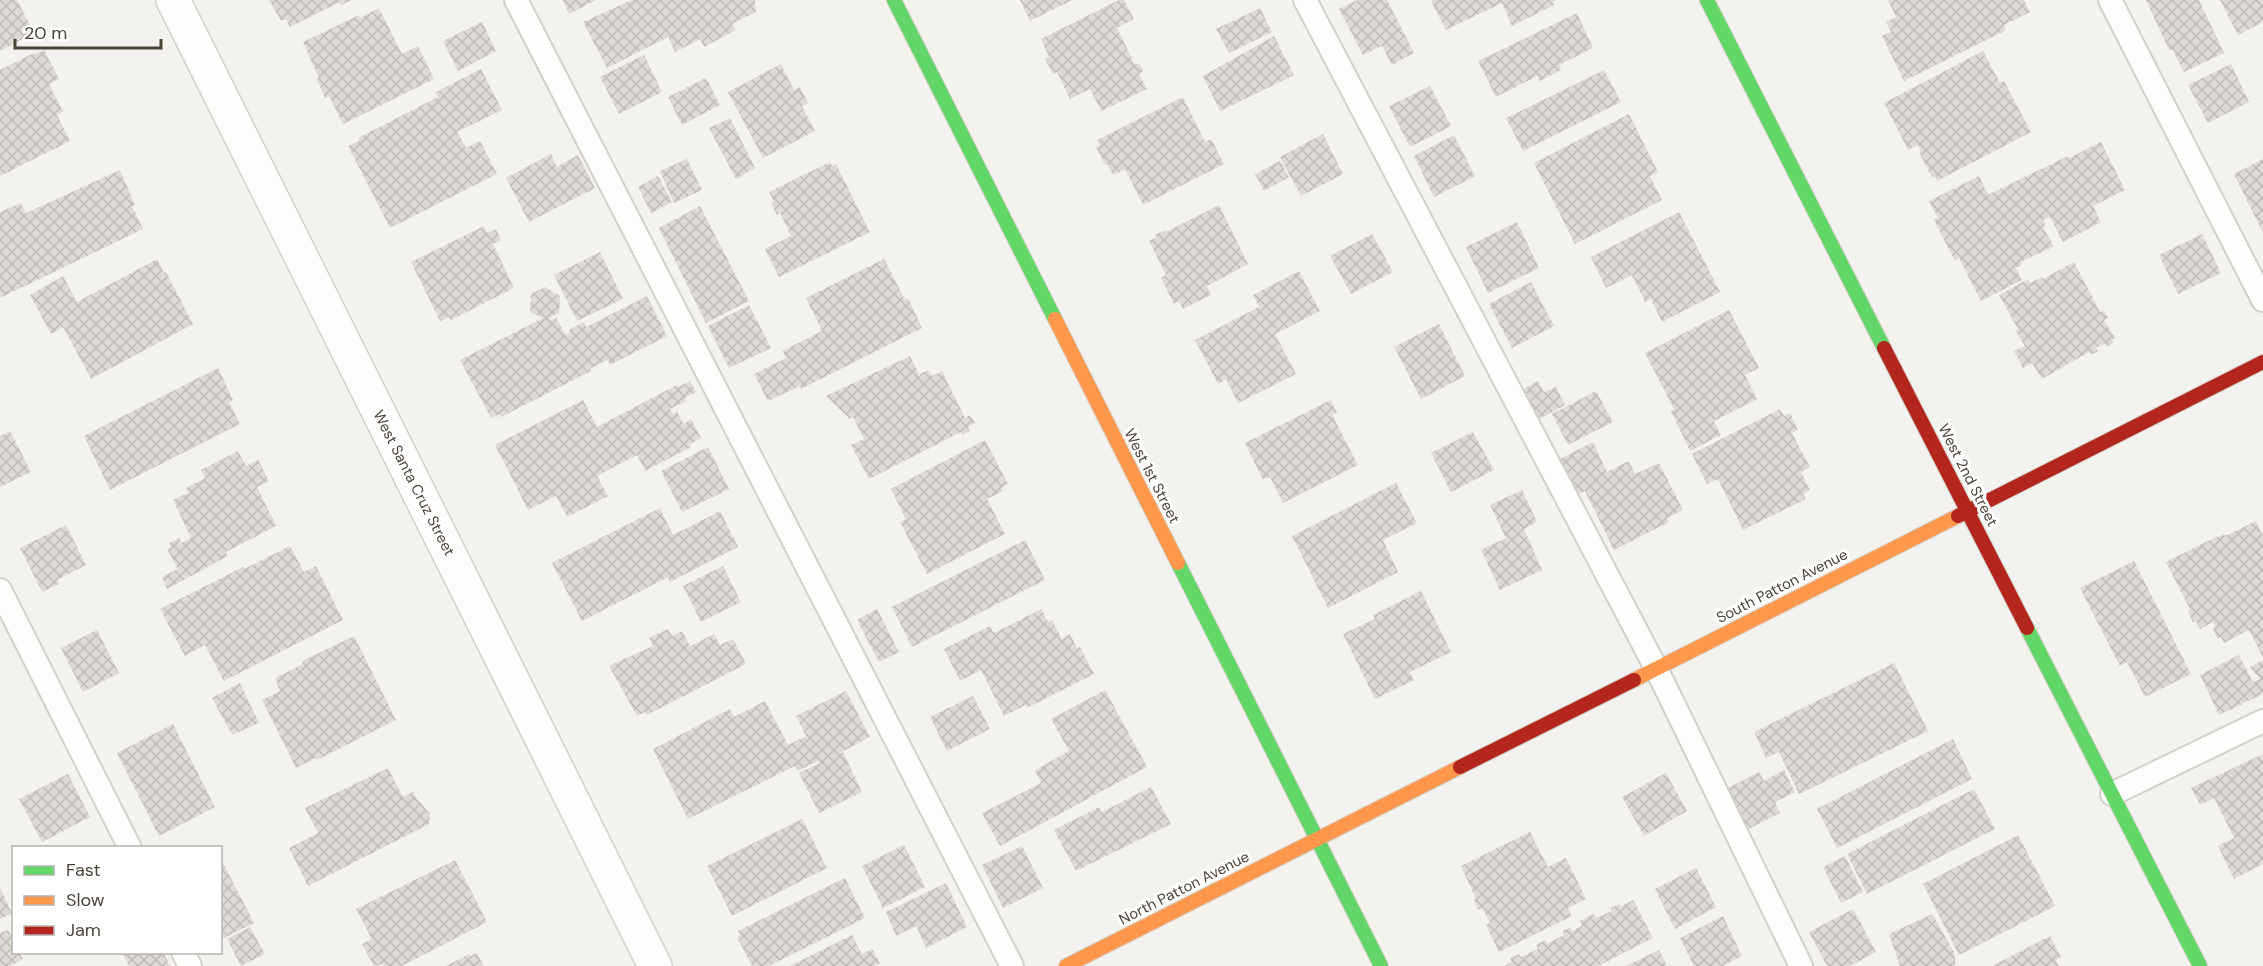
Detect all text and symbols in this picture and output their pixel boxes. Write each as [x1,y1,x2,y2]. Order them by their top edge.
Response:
scale bar [15,12,160,50]
text: 20 m [24,21,67,45]
street label: West Santa Cruz Street [369,407,460,559]
street label: West 2nd Street [1934,420,2002,530]
street label: West 1st Street [1120,425,1184,527]
street label: South Patton Avenue [1713,544,1851,628]
legend [12,846,222,954]
street label: North Patton Avenue [1115,846,1253,930]
text: Fast [66,858,101,882]
text: Slow [66,888,105,912]
text: Jam [66,918,101,942]

